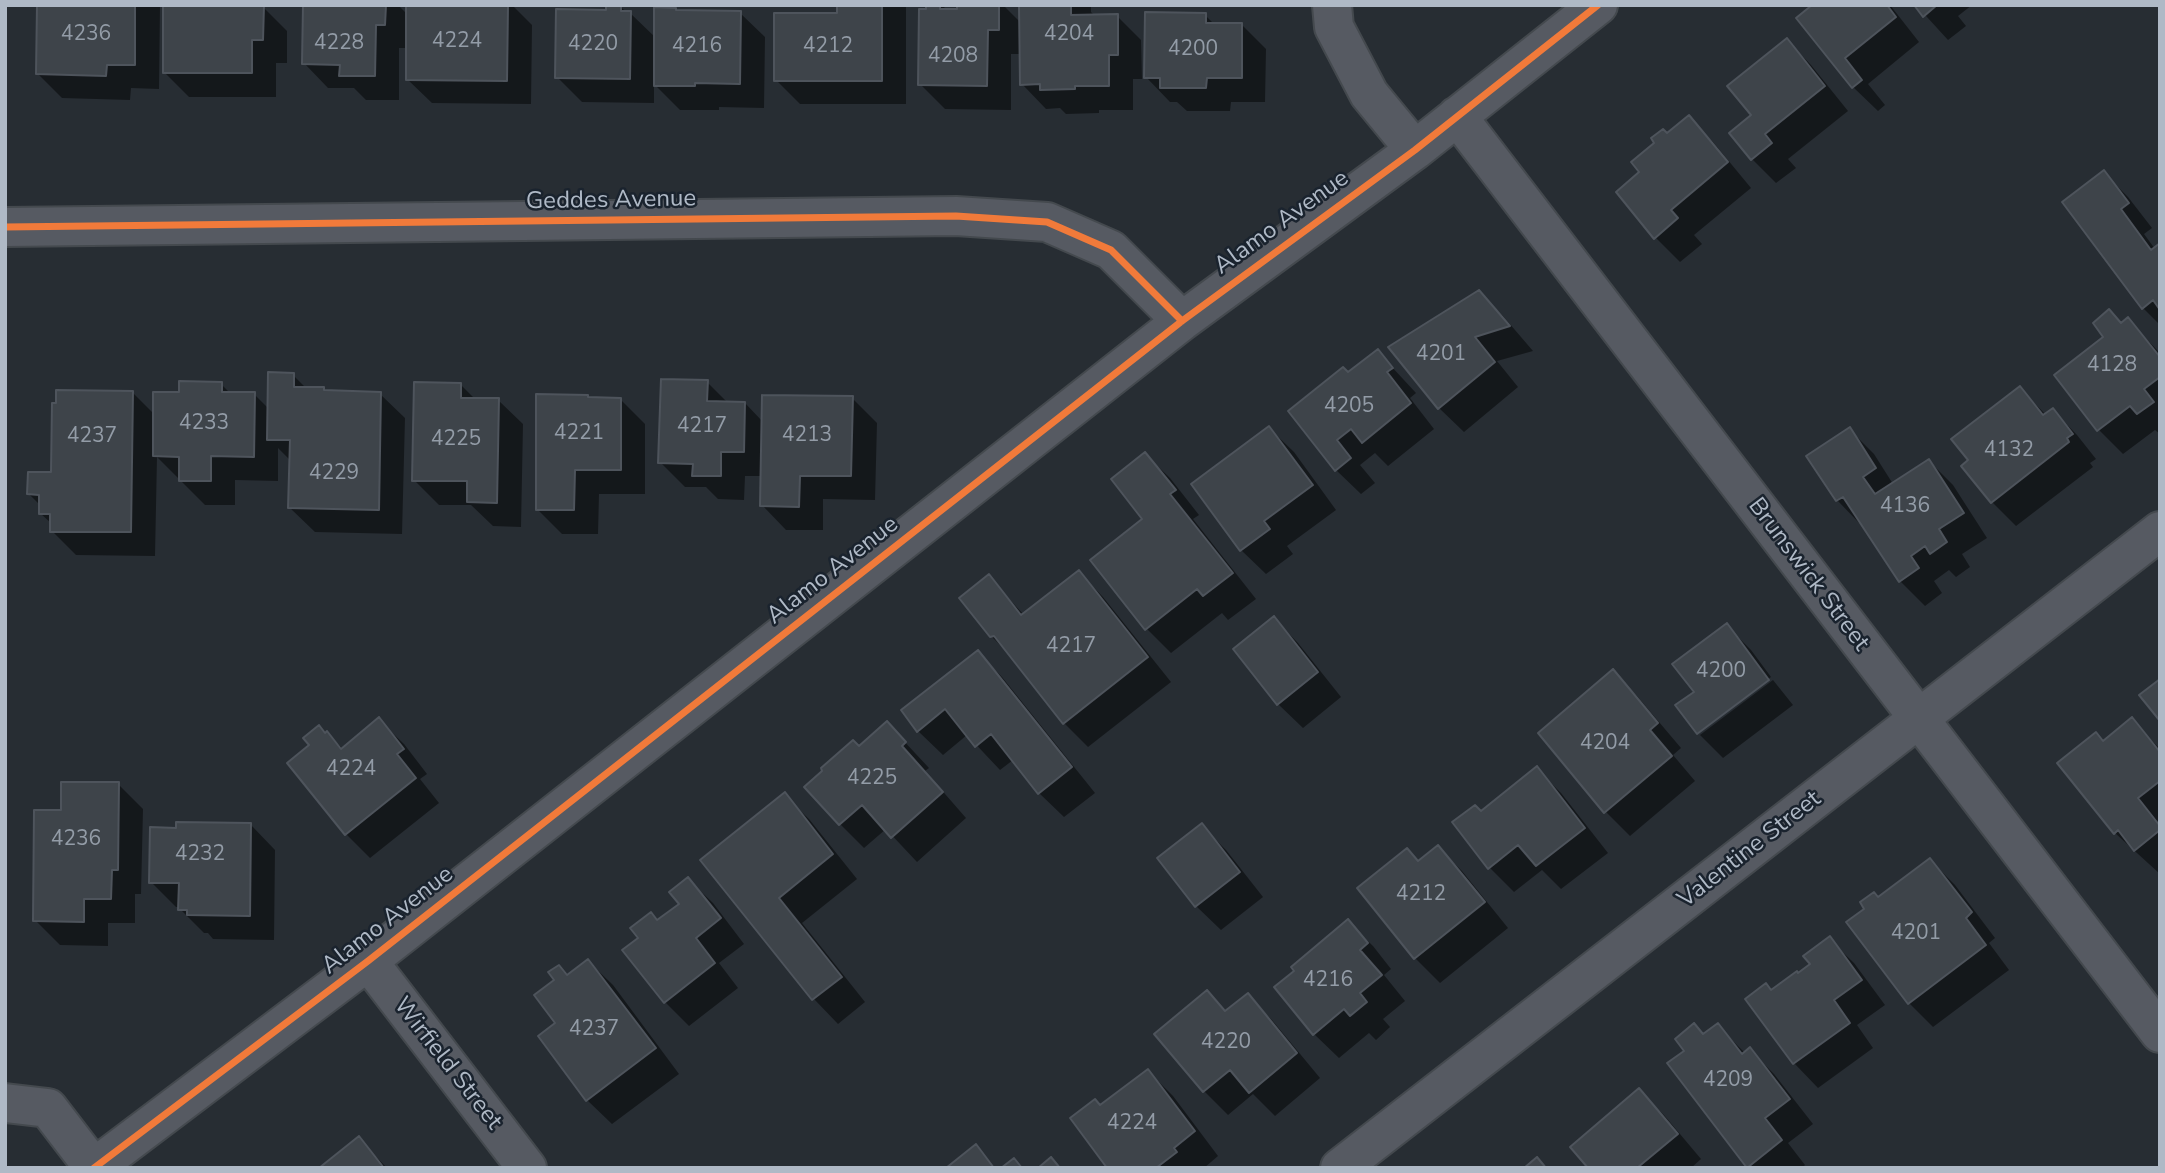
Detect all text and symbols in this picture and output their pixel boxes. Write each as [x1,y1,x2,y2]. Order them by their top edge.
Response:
house number: 4236 [61,22,111,48]
house number: 4204 [1044,22,1094,48]
house number: 4224 [432,29,482,55]
house number: 4228 [314,31,364,57]
house number: 4220 [568,32,618,58]
house number: 4216 [672,34,722,60]
house number: 4212 [803,34,853,60]
house number: 4200 [1168,37,1218,63]
house number: 4208 [928,44,978,70]
street label: Alamo Avenue [1209,165,1355,281]
street label: Geddes Avenue [526,185,696,217]
house number: 4201 [1416,342,1466,368]
house number: 4128 [2087,353,2137,379]
house number: 4205 [1324,394,1374,420]
house number: 4233 [179,411,229,437]
house number: 4217 [677,414,727,440]
house number: 4221 [554,421,604,447]
house number: 4213 [782,423,832,449]
house number: 4237 [67,424,117,450]
house number: 4225 [431,427,481,453]
house number: 4132 [1984,438,2034,464]
house number: 4229 [309,461,359,487]
street label: Brunswick Street [1741,493,1875,657]
house number: 4136 [1880,494,1930,520]
street label: Alamo Avenue [761,511,905,631]
house number: 4217 [1046,634,1096,660]
house number: 4200 [1696,659,1746,685]
house number: 4204 [1580,731,1630,757]
house number: 4224 [326,757,376,783]
house number: 4225 [847,766,897,792]
street label: Valentine Street [1673,785,1827,915]
house number: 4236 [51,827,101,853]
house number: 4232 [175,842,225,868]
street label: Alamo Avenue [316,861,460,981]
house number: 4212 [1396,882,1446,908]
house number: 4201 [1891,921,1941,947]
house number: 4216 [1303,968,1353,994]
street label: Wirfield Street [386,992,508,1136]
house number: 4237 [569,1017,619,1043]
house number: 4220 [1201,1030,1251,1056]
house number: 4209 [1703,1068,1753,1094]
house number: 4224 [1107,1111,1157,1137]

